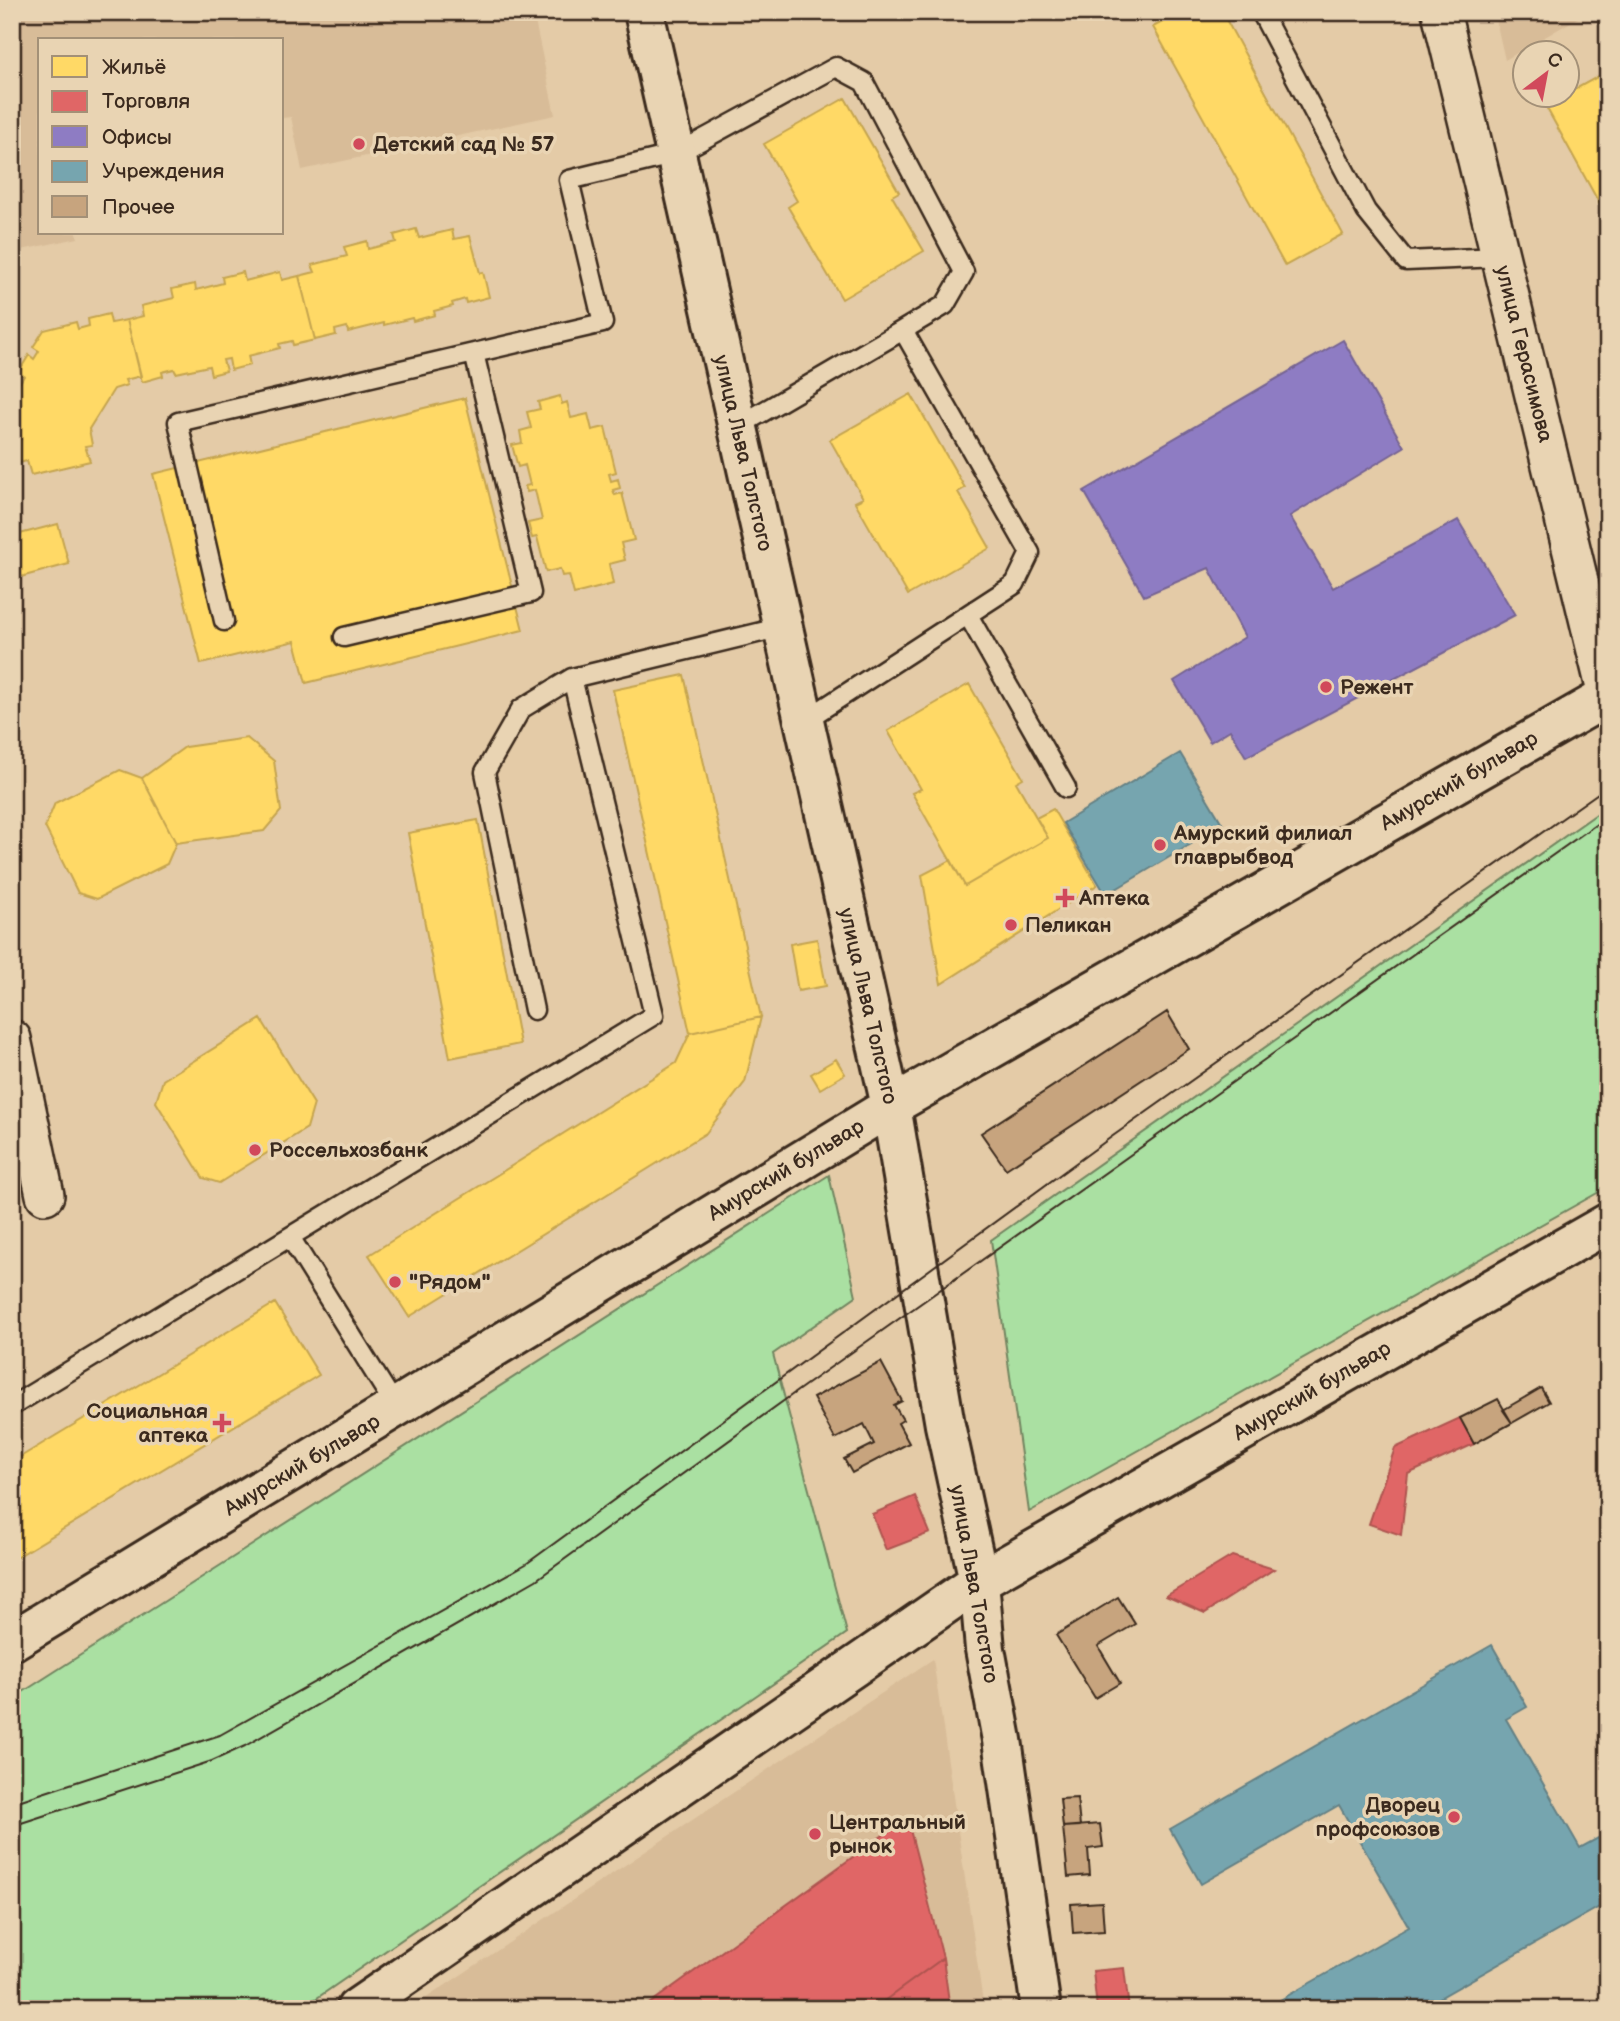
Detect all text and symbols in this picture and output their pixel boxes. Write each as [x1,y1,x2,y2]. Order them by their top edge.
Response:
legend [38,38,284,234]
north arrow [1512,38,1582,108]
text: С [1543,48,1566,74]
text: Жильё [102,55,166,80]
text: Торговля [102,89,190,114]
text: Офисы [102,125,172,150]
place label: Детский сад № 57 [373,132,555,157]
marker: Детский сад № 57 [351,136,367,152]
text: Учреждения [102,159,224,184]
text: Прочее [102,195,175,220]
street label: улица Герасимова [1490,263,1558,446]
street label: улица Льва Толстого [708,352,778,554]
place label: Режент [1340,675,1414,700]
marker: Режент [1318,679,1334,695]
street label: Амурский бульвар [1375,726,1542,837]
place label: Амурский филиал главрыбвод [1173,821,1353,870]
marker: Амурский филиал главрыбвод [1152,837,1168,853]
place label: Аптека [1078,886,1150,911]
marker: Аптека [1057,890,1073,906]
street label: улица Льва Толстого [833,905,903,1107]
place label: Пеликан [1025,913,1112,938]
marker: Пеликан [1003,917,1019,933]
street label: Амурский бульвар [703,1113,869,1227]
place label: Россельхозбанк [269,1138,428,1163]
marker: Россельхозбанк [247,1142,263,1158]
place label: "Рядом" [409,1270,491,1295]
marker: "Рядом" [387,1274,403,1290]
street label: Амурский бульвар [1228,1336,1395,1447]
place label: Социальная аптека [86,1399,209,1448]
street label: Амурский бульвар [219,1408,385,1522]
marker: Социальная аптека [214,1415,230,1431]
street label: улица Льва Толстого [944,1483,1004,1685]
place label: Дворец профсоюзов [1315,1793,1441,1842]
marker: Дворец профсоюзов [1446,1809,1462,1825]
place label: Центральный рынок [829,1810,966,1859]
marker: Центральный рынок [807,1826,823,1842]

